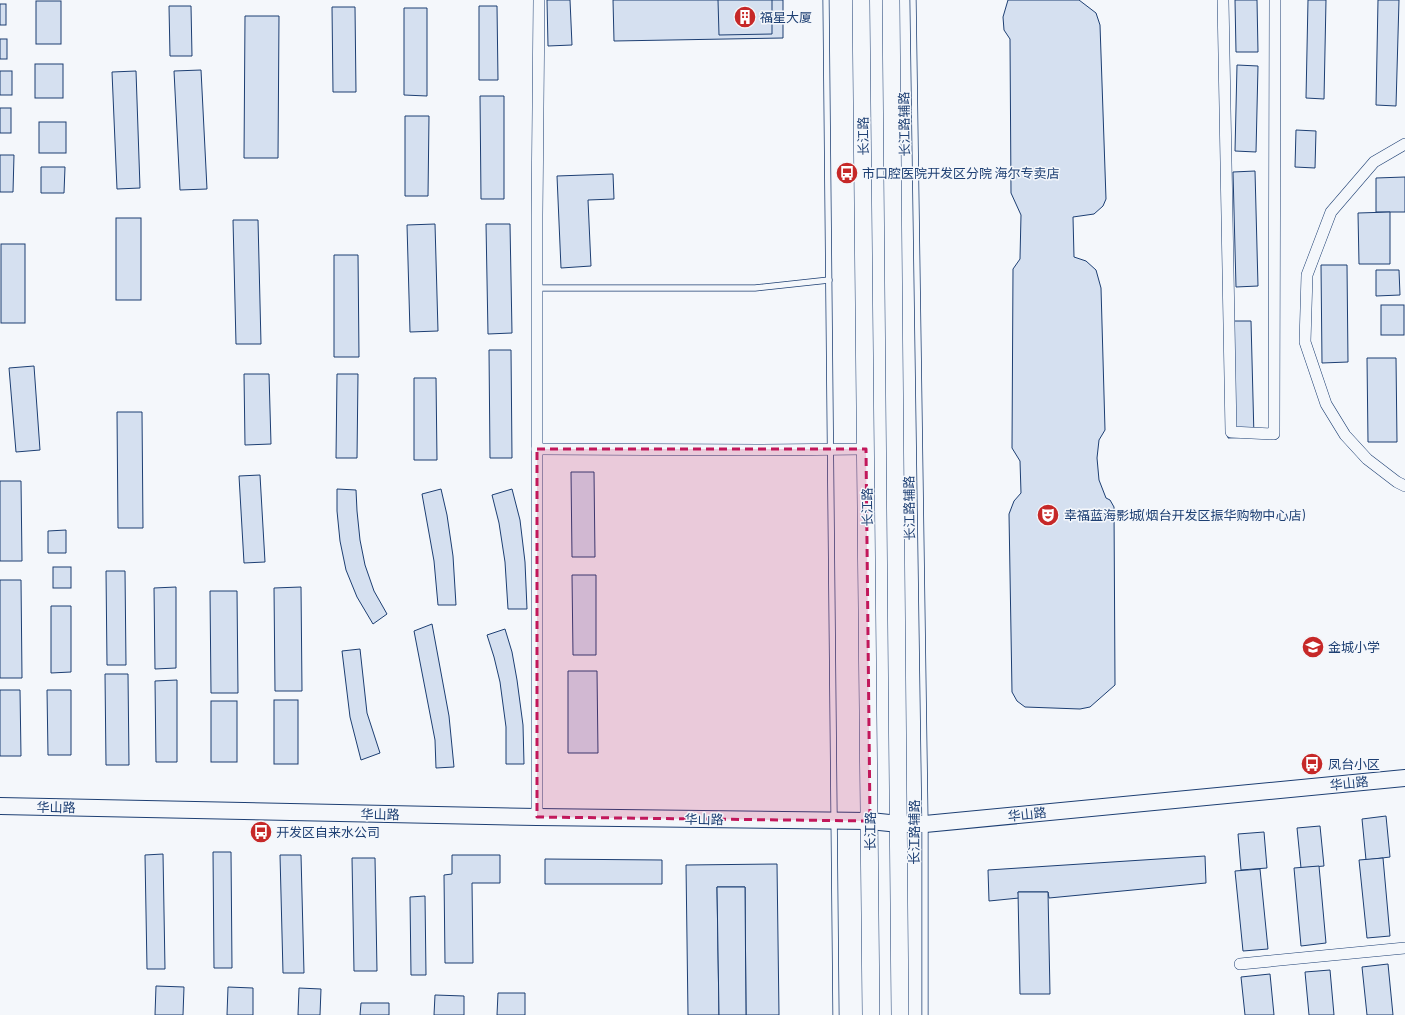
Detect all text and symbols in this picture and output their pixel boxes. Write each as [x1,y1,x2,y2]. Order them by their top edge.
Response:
building icon: 福星大厦 [732,4,758,30]
place label: 福星大厦 [760,9,812,25]
street label: 长江路辅路 [895,91,913,157]
street label: 长江路 [855,116,871,156]
bus stop icon: 市口腔医院开发区分院 海尔专卖店 [834,160,860,186]
place label: 市口腔医院开发区分院 海尔专卖店 [862,165,1060,181]
street label: 长江路辅路 [900,475,918,541]
street label: 长江路 [859,487,875,527]
theatre icon: 幸福蓝海影城(烟台开发区振华购物中心店) [1035,502,1061,528]
place label: 幸福蓝海影城(烟台开发区振华购物中心店) [1064,507,1305,523]
school or university icon: 金城小学 [1300,634,1326,660]
place label: 金城小学 [1328,639,1380,655]
bus stop icon: 凤台小区 [1299,751,1325,777]
place label: 凤台小区 [1328,756,1380,772]
street label: 华山路 [1329,773,1369,793]
street label: 华山路 [36,799,76,815]
street label: 长江路辅路 [906,799,922,865]
street label: 华山路 [1007,804,1047,824]
street label: 华山路 [360,806,400,822]
street label: 华山路 [684,811,724,827]
street label: 长江路 [862,811,878,851]
bus stop icon: 开发区自来水公司 [248,819,274,845]
place label: 开发区自来水公司 [276,824,380,840]

